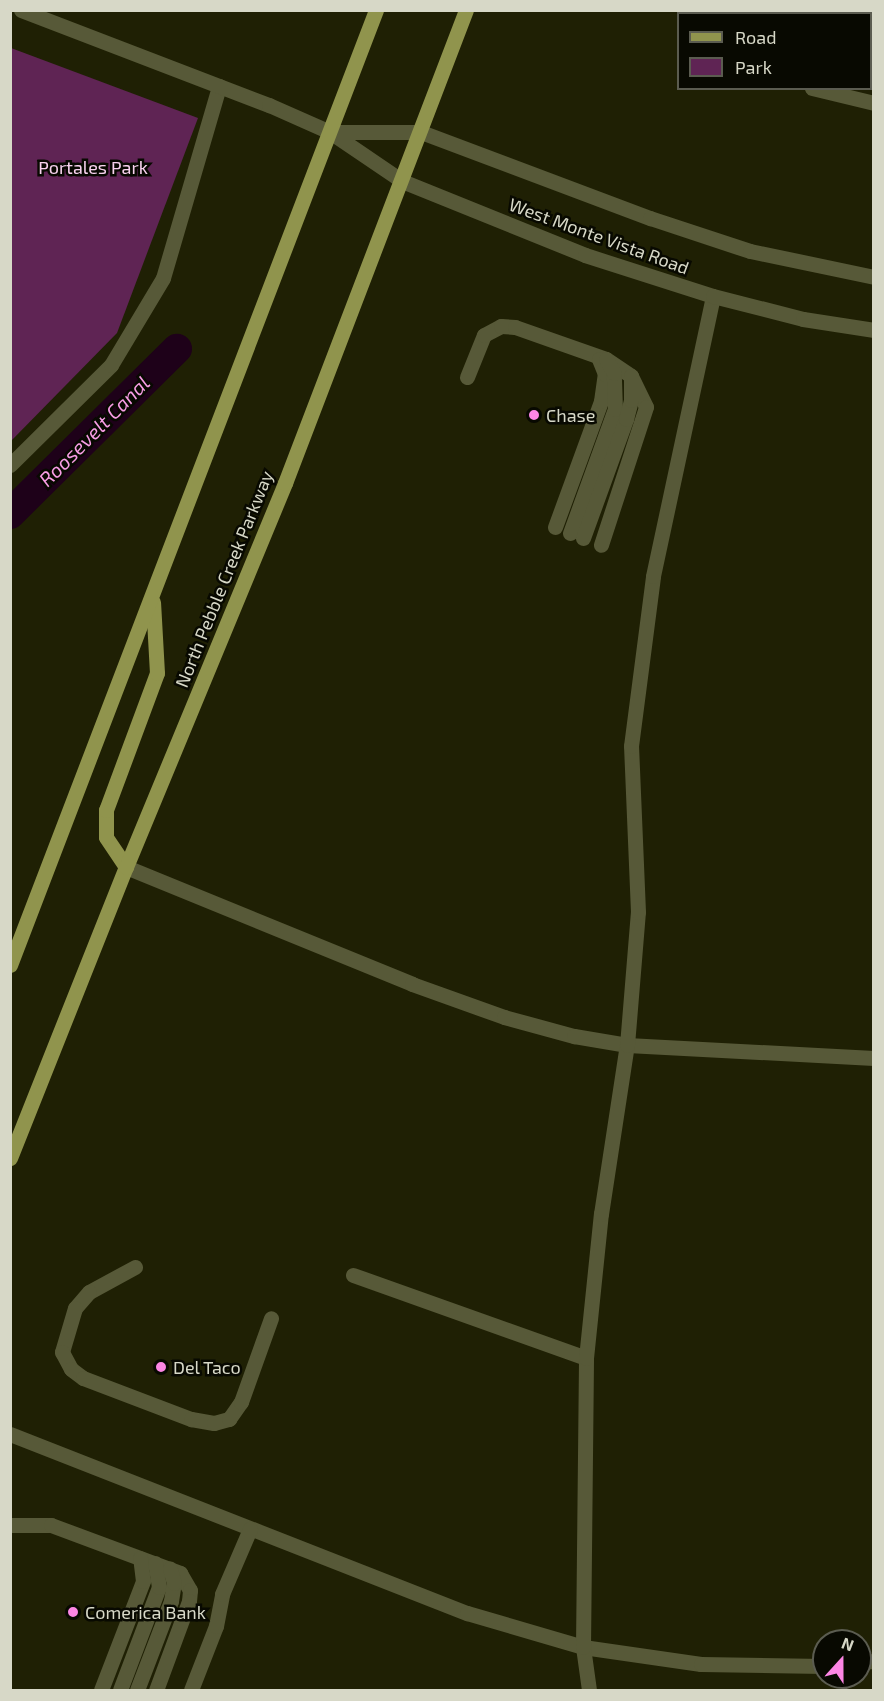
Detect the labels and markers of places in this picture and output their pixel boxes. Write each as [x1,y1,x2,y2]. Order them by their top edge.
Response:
place label: Chase [546,404,595,426]
marker: Chase [527,408,541,422]
place label: Del Taco [173,1356,242,1378]
marker: Del Taco [154,1360,168,1374]
place label: Comerica Bank [85,1601,206,1623]
marker: Comerica Bank [66,1605,80,1619]

